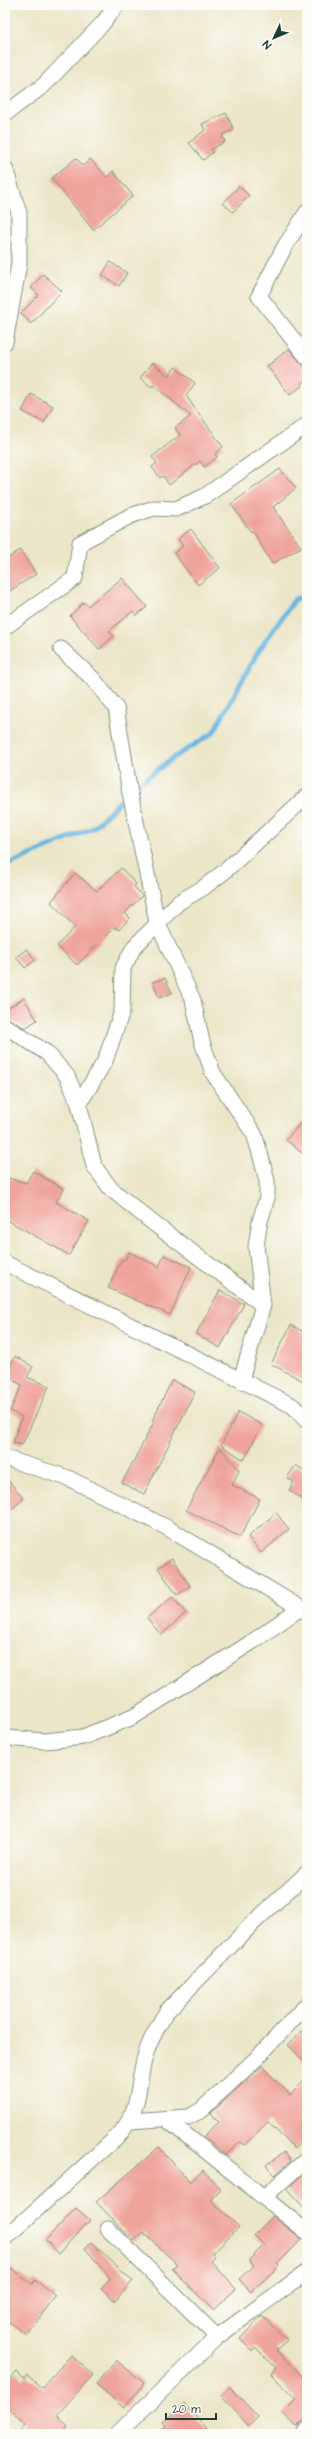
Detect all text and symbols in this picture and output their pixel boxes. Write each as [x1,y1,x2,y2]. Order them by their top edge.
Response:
north arrow [254,18,294,58]
text: N [259,37,275,52]
scale bar [166,2395,216,2421]
text: 20 m [172,2401,201,2418]

